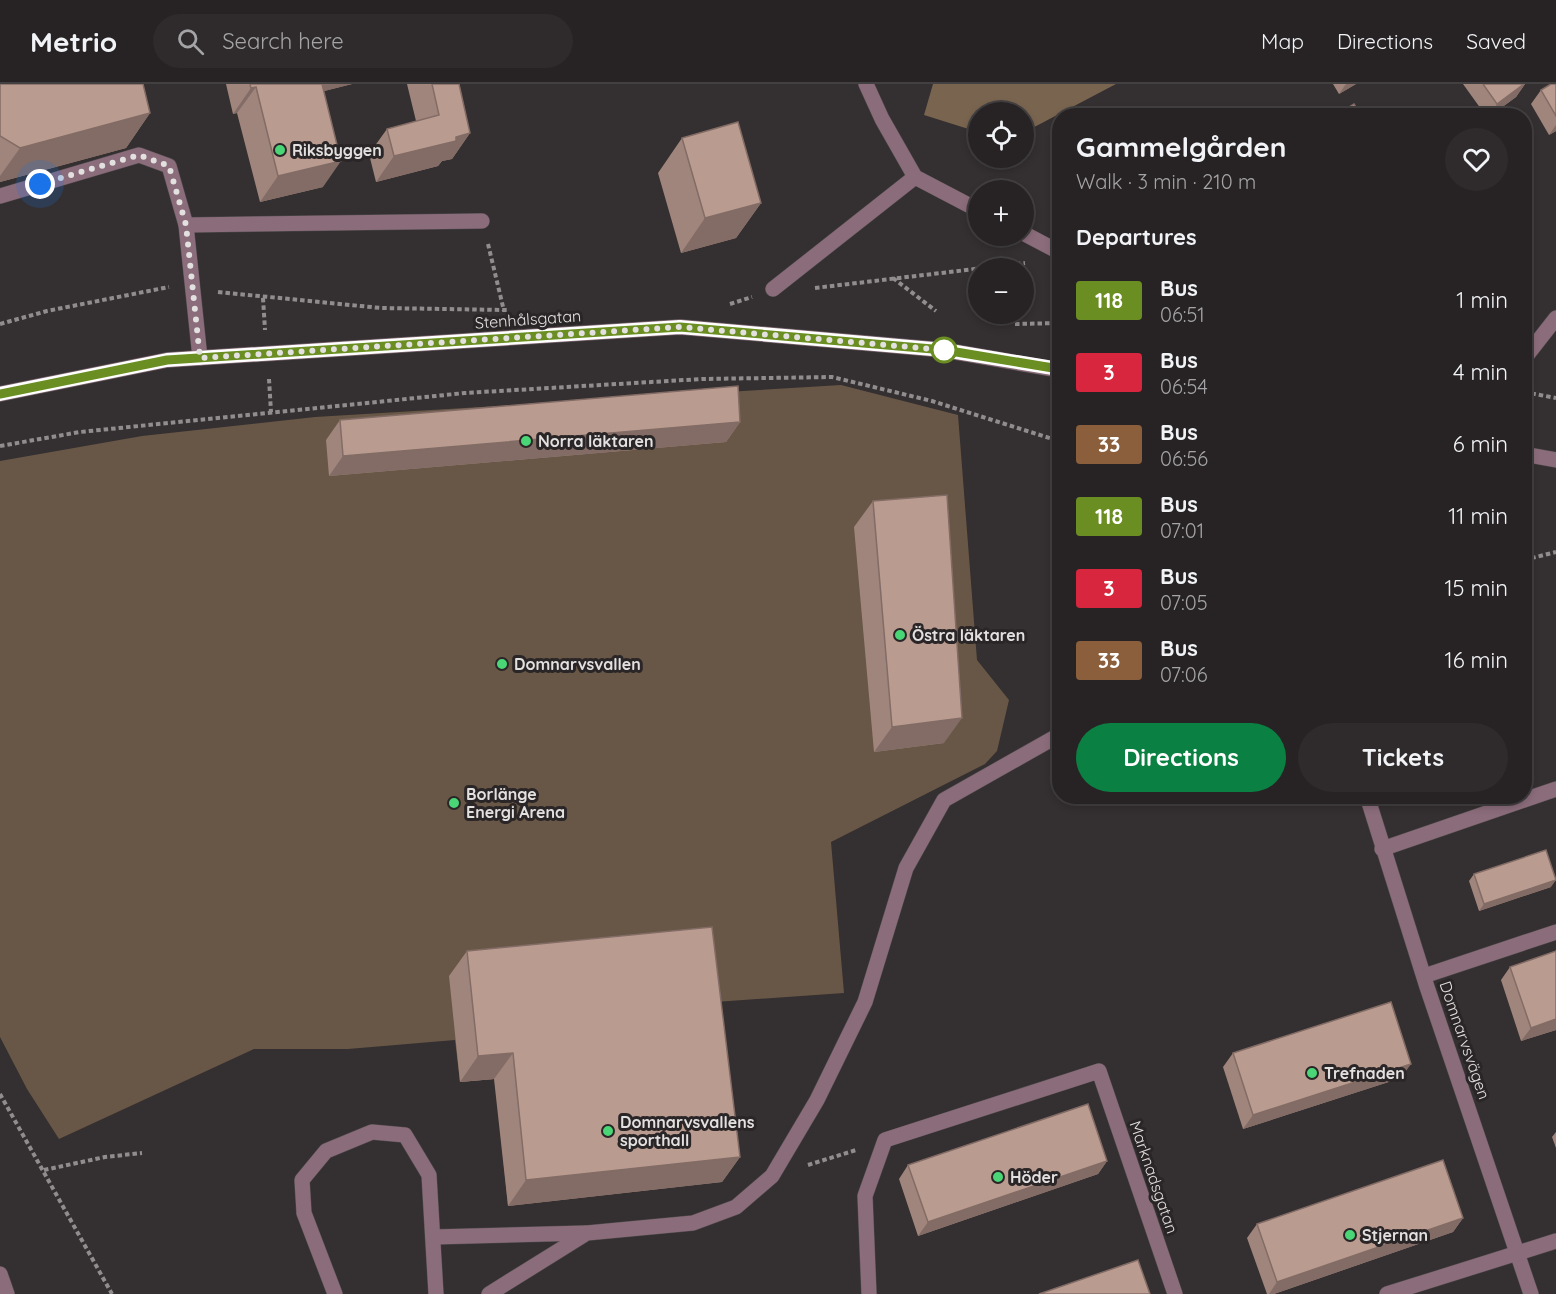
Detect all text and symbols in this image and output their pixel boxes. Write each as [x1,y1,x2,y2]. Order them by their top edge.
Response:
search box [153,14,573,68]
text: Metrio [30,24,117,59]
icon: search [174,25,207,58]
text: Search here [222,27,344,55]
text: Map [1261,28,1304,54]
text: Directions [1337,28,1433,54]
text: Saved [1466,28,1526,54]
map controls [968,102,1034,324]
button: locate [968,102,1034,168]
button: heart [1445,128,1508,191]
text: Gammelgården [1076,129,1287,164]
place label: Riksbyggen [292,140,382,160]
marker: Riksbyggen [273,143,287,157]
your location [25,169,55,199]
text: Walk · 3 min · 210 m [1076,169,1256,194]
button: + [968,180,1034,246]
text: Departures [1076,223,1197,251]
button: − [968,258,1034,324]
text: Bus [1160,274,1198,302]
text: 1 min [1456,286,1508,314]
text: 118 [1095,287,1123,313]
text: 06:51 [1160,302,1205,327]
street label: Stenhålsgatan [474,305,582,333]
unlabelled marker [931,337,957,363]
text: Bus [1160,346,1198,374]
text: 4 min [1453,358,1508,386]
text: 3 [1103,359,1115,385]
text: 06:54 [1160,374,1208,399]
text: Bus [1160,418,1198,446]
text: 6 min [1453,430,1508,458]
place label: Norra läktaren [538,431,654,451]
text: 33 [1098,431,1120,457]
marker: Norra läktaren [519,434,533,448]
text: 06:56 [1160,446,1208,471]
text: Bus [1160,490,1198,518]
text: 11 min [1448,502,1508,530]
text: 118 [1095,503,1123,529]
text: 07:01 [1160,518,1204,543]
text: Bus [1160,562,1198,590]
text: 15 min [1444,574,1508,602]
text: 3 [1103,575,1115,601]
text: 07:05 [1160,590,1208,615]
place label: Östra läktaren [912,625,1025,645]
marker: Östra läktaren [893,628,907,642]
text: Bus [1160,634,1198,662]
text: 16 min [1445,646,1508,674]
text: 33 [1098,647,1120,673]
place label: Domnarvsvallen [514,654,641,674]
marker: Domnarvsvallen [495,657,509,671]
text: 07:06 [1160,662,1207,687]
button: Directions [1076,723,1286,792]
button: Tickets [1298,723,1508,792]
place label: Borlänge Energi Arena [466,784,565,822]
marker: Borlänge Energi Arena [447,796,461,810]
street label: Domnarvsvägen [1435,978,1495,1102]
place label: Trefnaden [1324,1063,1405,1083]
marker: Trefnaden [1305,1066,1319,1080]
place label: Domnarvsvallens sporthall [620,1112,755,1150]
street label: Marknadsgatan [1125,1118,1183,1236]
marker: Domnarvsvallens sporthall [601,1124,615,1138]
place label: Höder [1010,1167,1058,1187]
marker: Höder [991,1170,1005,1184]
place label: Stjernan [1362,1225,1428,1245]
marker: Stjernan [1343,1228,1357,1242]

